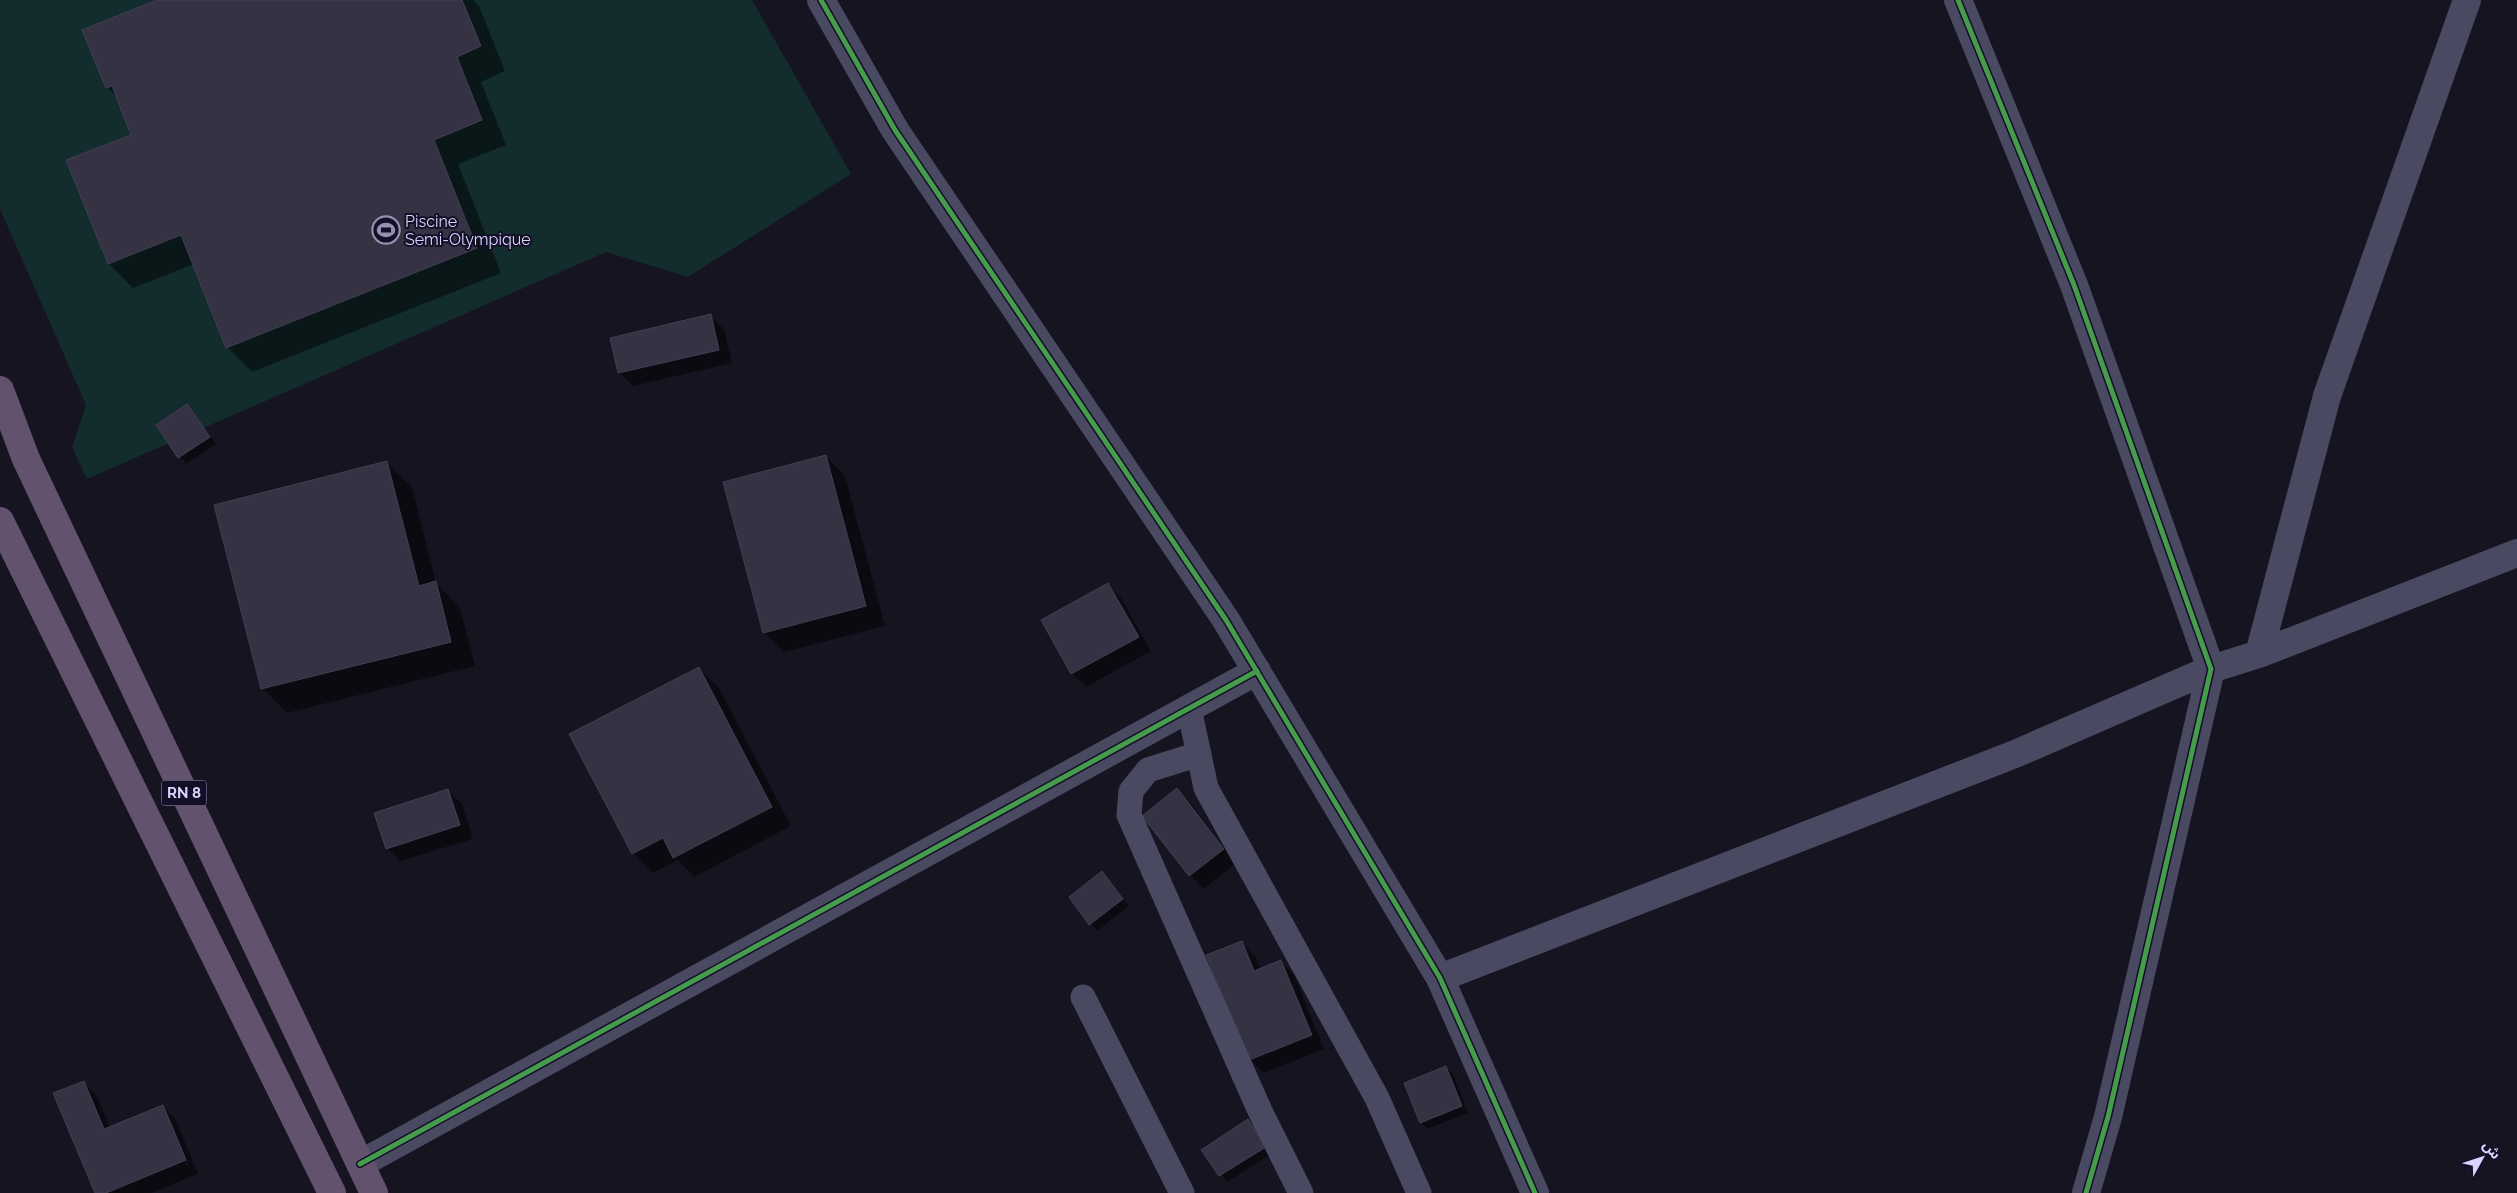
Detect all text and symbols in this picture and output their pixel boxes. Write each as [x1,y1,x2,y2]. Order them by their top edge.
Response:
place label: Piscine Semi-Olympique [405,212,531,249]
sports icon: Piscine Semi-Olympique [371,215,401,245]
road number: RN 8 [162,780,206,806]
north arrow [2457,1133,2507,1183]
text: ش [2480,1137,2504,1162]

